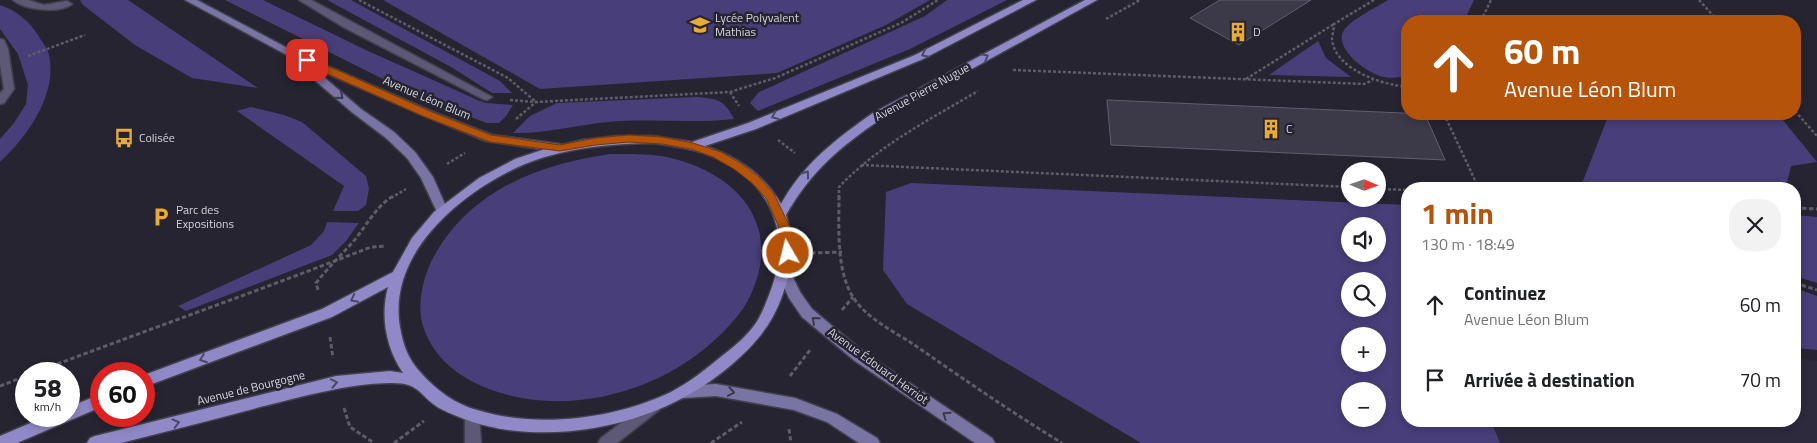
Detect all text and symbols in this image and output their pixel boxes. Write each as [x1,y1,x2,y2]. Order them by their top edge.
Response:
place label: Lycée Polyvalent Mathias [715,8,800,41]
school or university icon: Lycée Polyvalent Mathias [689,14,711,36]
building icon: D [1227,21,1249,43]
place label: D [1253,22,1261,41]
text: 60 m [1504,24,1580,78]
icon: ahead [1421,35,1486,100]
pin [286,39,328,81]
icon: arrive [293,46,321,74]
one-way arrow [921,48,930,58]
one-way arrow [979,53,988,63]
street label: Avenue Pierre Nugue [871,58,973,126]
street label: Avenue Léon Blum [380,70,474,125]
text: Avenue Léon Blum [1504,72,1676,106]
one-way arrow [334,90,343,99]
one-way arrow [771,110,780,121]
building icon: C [1260,118,1282,140]
place label: C [1286,119,1293,138]
bus stop icon: Colisée [113,127,135,149]
place label: Colisée [139,128,175,147]
north arrow [1341,162,1386,208]
map controls [1341,162,1386,427]
one-way arrow [800,170,809,180]
text: 1 min [1421,190,1494,236]
button: close [1729,199,1781,251]
place label: Parc des Expositions [176,200,235,233]
parking icon: Parc des Expositions [150,206,172,228]
button: sound [1341,217,1386,262]
position arrow [761,226,813,278]
text: 130 m · 18:49 [1421,232,1515,256]
button: search [1341,272,1386,317]
text: Continuez [1464,278,1546,307]
text: 60 m [1740,290,1781,319]
icon: ahead [1421,291,1449,319]
one-way arrow [350,293,359,303]
text: Avenue Léon Blum [1464,307,1589,331]
one-way arrow [812,316,821,325]
street label: Avenue Édouard Herriot [824,323,933,409]
button: + [1341,327,1386,372]
one-way arrow [199,353,208,363]
speed limit sign: 60 [90,362,155,427]
street label: Avenue de Bourgogne [195,365,307,410]
text: Arrivée à destination [1464,365,1635,394]
text: 70 m [1740,365,1781,394]
icon: arrive [1421,366,1449,394]
text: 58 [33,369,62,407]
one-way arrow [329,379,338,389]
button: − [1341,382,1386,427]
one-way arrow [727,387,736,397]
text: km/h [34,397,61,416]
one-way arrow [943,412,952,422]
one-way arrow [172,418,180,428]

